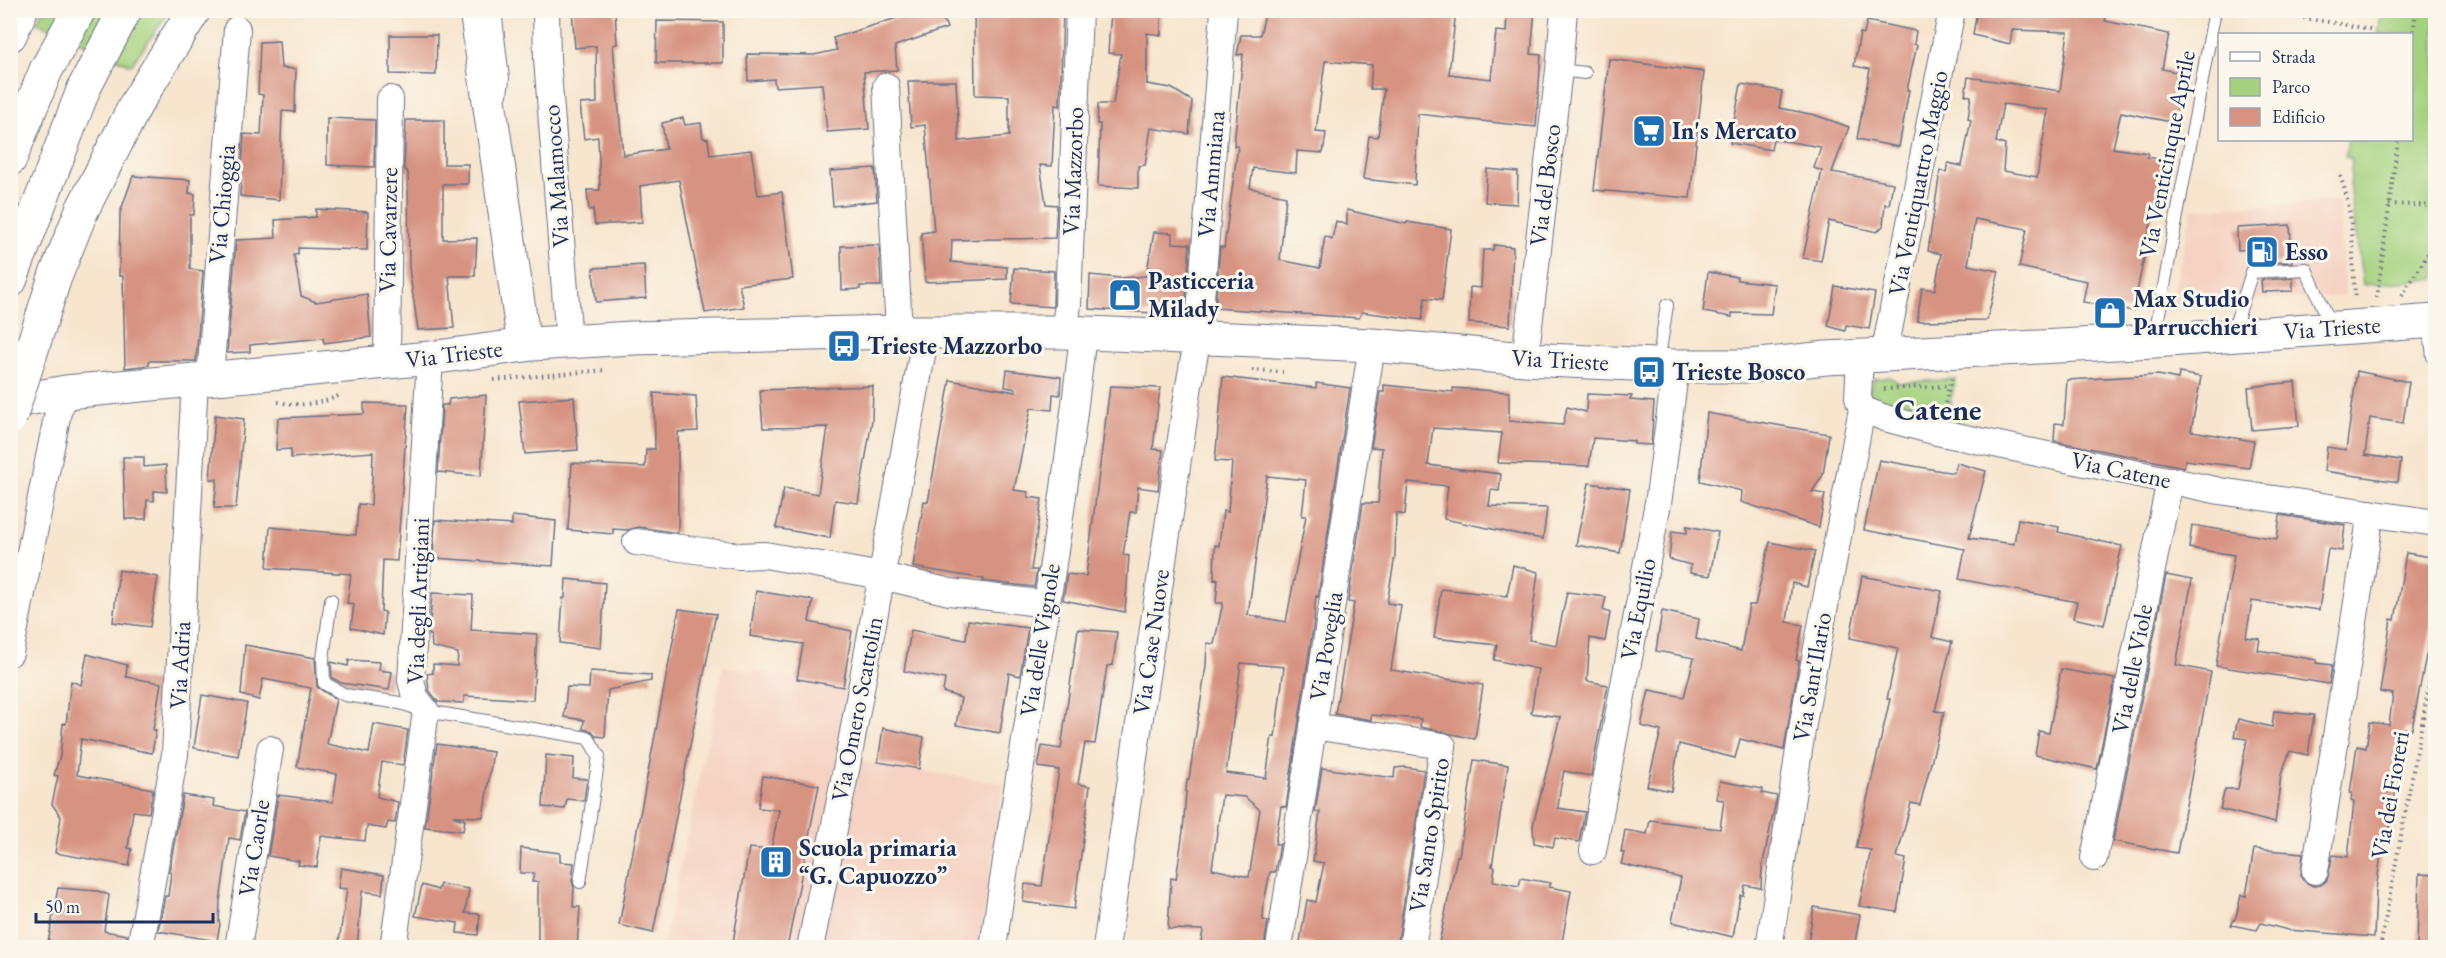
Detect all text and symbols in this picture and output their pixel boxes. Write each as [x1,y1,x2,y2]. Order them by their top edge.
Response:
legend [2218,33,2413,141]
text: Strada [2272,45,2316,68]
street label: Via Venticinque Aprile [2131,47,2202,260]
street label: Via Ventiquattro Maggio [1880,67,1955,298]
text: Parco [2272,75,2310,98]
street label: Via Malamocco [535,104,576,248]
text: Edificio [2272,105,2325,128]
street label: Via Mazzorbo [1055,106,1090,236]
street label: Via Ammiana [1190,109,1232,239]
supermarket icon: In's Mercato [1631,113,1667,149]
place label: In's Mercato [1672,115,1797,146]
street label: Via del Bosco [1522,122,1567,248]
street label: Via Chioggia [201,143,242,265]
street label: Via Cavarzere [371,167,404,293]
fuel station icon: Esso [2244,234,2280,270]
place label: Esso [2285,236,2328,267]
place label: Pasticceria Milady [1148,265,1255,325]
shop icon: Pasticceria Milady [1107,277,1143,313]
place label: Max Studio Parrucchieri [2133,283,2258,342]
shop icon: Max Studio Parrucchieri [2092,295,2128,331]
street label: Via Trieste [2282,309,2382,346]
bus stop icon: Trieste Mazzorbo [826,328,862,364]
place label: Trieste Mazzorbo [867,330,1042,361]
street label: Via Trieste [404,332,504,375]
street label: Via Trieste [1511,341,1610,378]
bus stop icon: Trieste Bosco [1631,354,1667,390]
place label: Trieste Bosco [1672,356,1805,387]
district label: Catene [1894,390,1982,429]
street label: Via Catene [2068,444,2174,495]
street label: Via degli Artigiani [399,517,436,685]
street label: Via Equilio [1612,555,1663,663]
street label: Via delle Vignole [1012,561,1067,719]
street label: Via Case Nuove [1125,567,1176,717]
street label: Via Poveglia [1302,589,1350,703]
street label: Via delle Viole [2104,602,2159,736]
street label: Via Sant'Ilario [1785,610,1838,744]
street label: Via Omero Scattolin [823,613,890,804]
street label: Via Adria [162,620,197,710]
street label: Via dei Fioreri [2363,728,2416,861]
street label: Via Santo Spirito [1401,755,1456,915]
street label: Via Caorle [231,797,276,899]
place label: Scuola primaria “G. Capuozzo” [799,832,957,891]
building icon: Scuola primaria “G. Capuozzo” [758,844,794,880]
scale bar [36,886,213,924]
text: 50 m [45,895,80,918]

